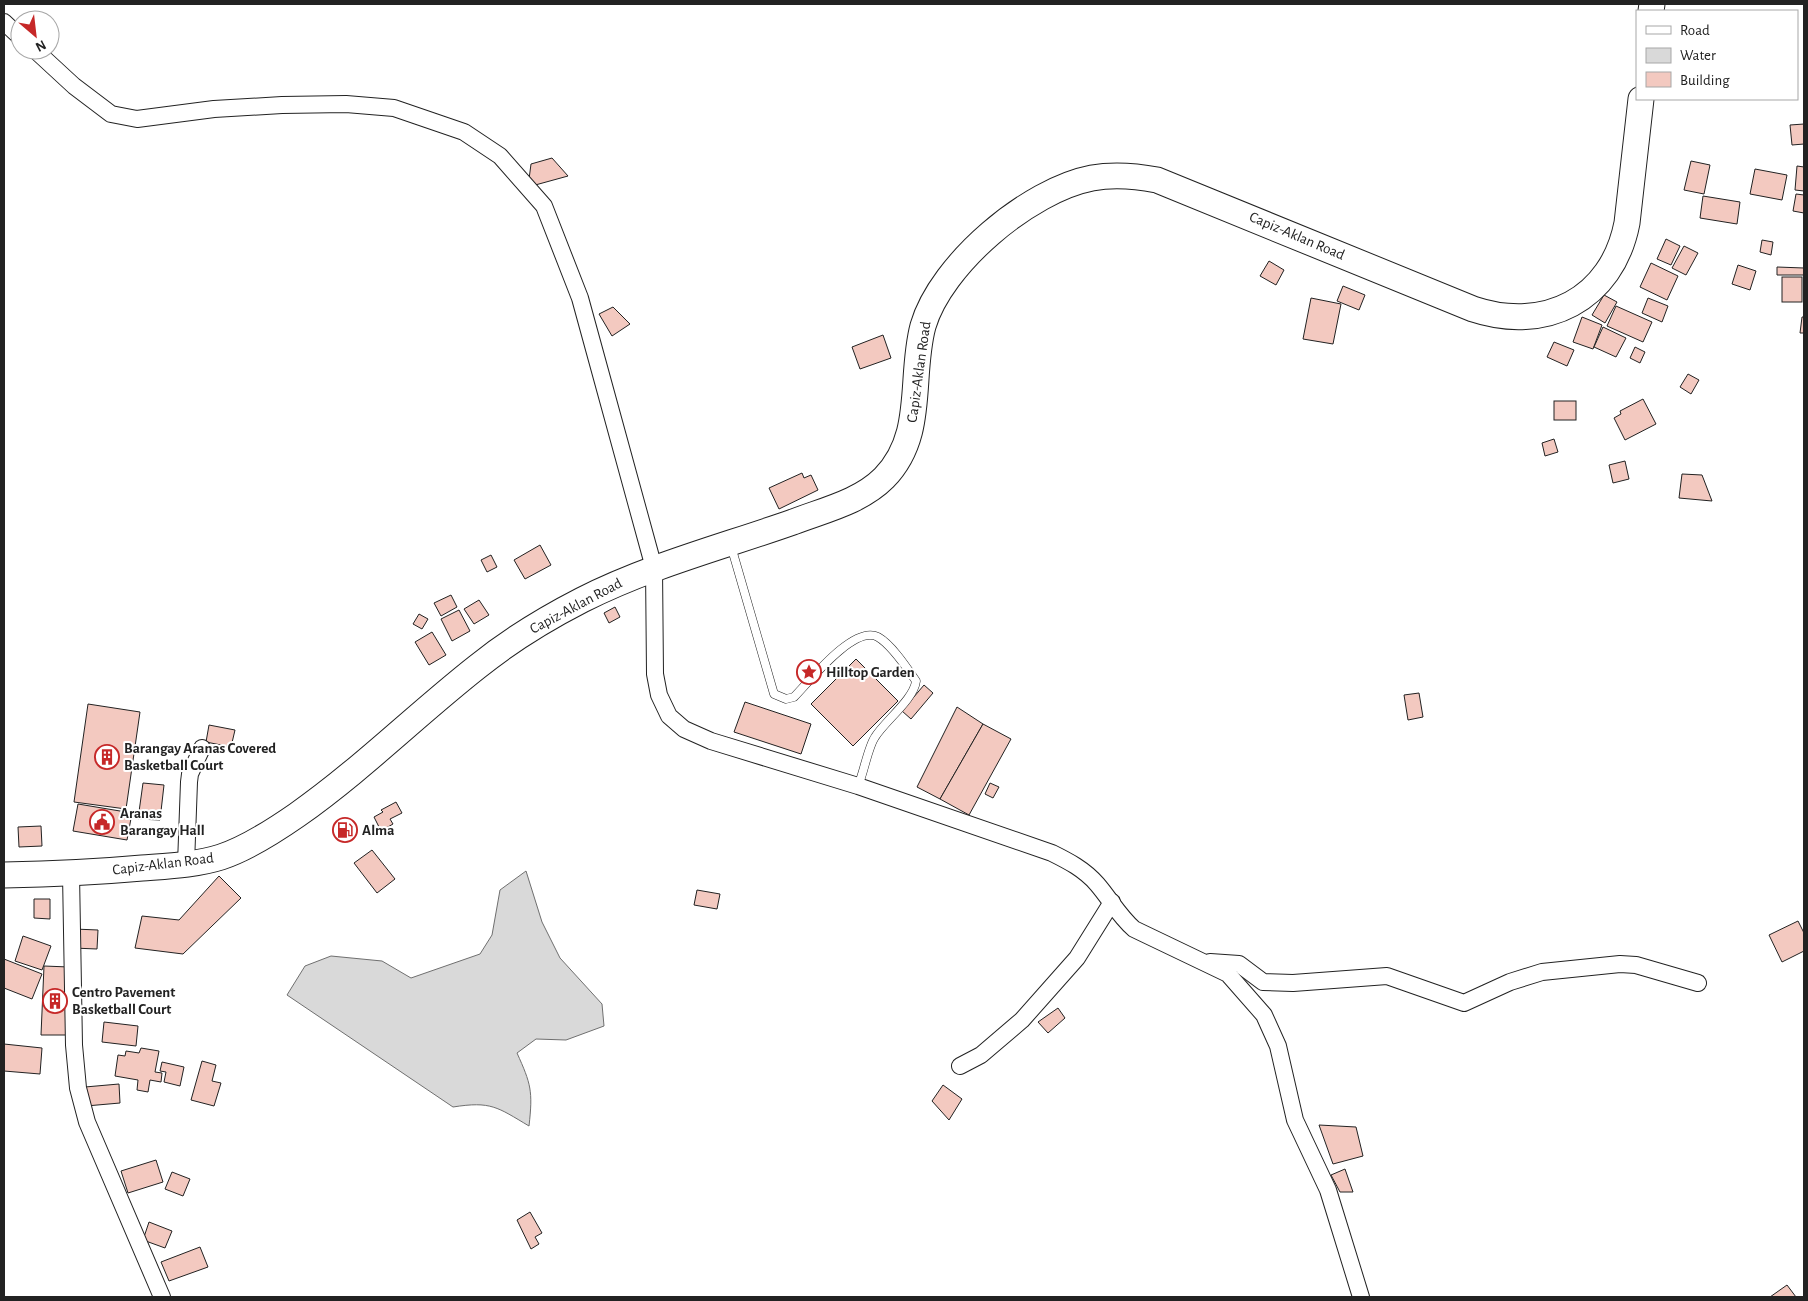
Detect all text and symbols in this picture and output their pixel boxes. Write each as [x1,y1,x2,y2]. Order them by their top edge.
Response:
north arrow [10,10,60,60]
legend [1636,10,1798,100]
text: Road [1680,23,1710,38]
text: N [33,37,48,54]
text: Water [1680,48,1716,63]
text: Building [1680,73,1730,88]
street label: Capiz-Aklan Road [1247,209,1347,263]
street label: Capiz-Aklan Road [904,320,934,424]
street label: Capiz-Aklan Road [527,575,625,637]
place icon: Hilltop Garden [796,659,822,685]
place label: Hilltop Garden [826,665,915,680]
place label: Barangay Aranas Covered Basketball Court [124,741,276,773]
building icon: Barangay Aranas Covered Basketball Court [94,744,120,770]
place label: Aranas Barangay Hall [120,806,205,838]
public building icon: Aranas Barangay Hall [89,809,115,835]
fuel station icon: Alma [332,817,358,843]
place label: Alma [362,823,394,838]
street label: Capiz-Aklan Road [111,850,215,878]
place label: Centro Pavement Basketball Court [72,985,175,1017]
building icon: Centro Pavement Basketball Court [42,988,68,1014]

